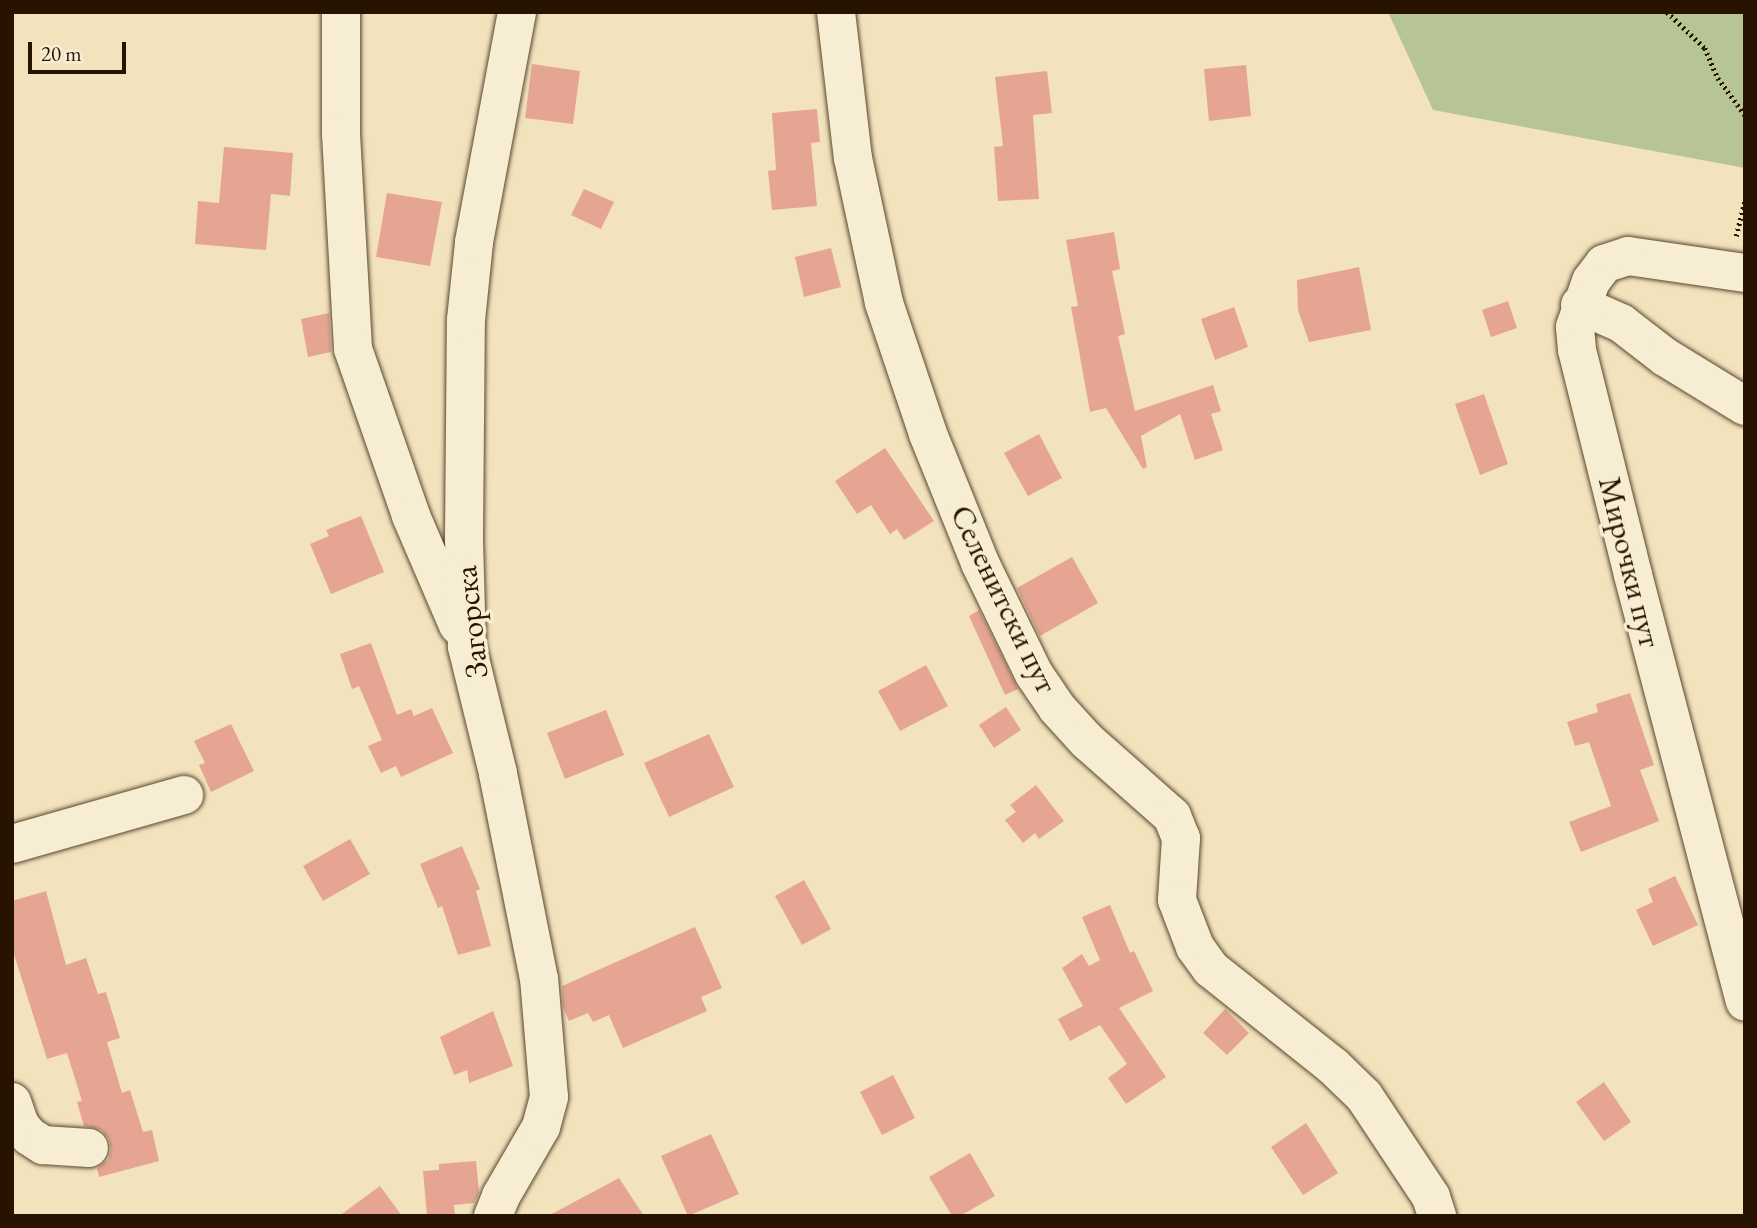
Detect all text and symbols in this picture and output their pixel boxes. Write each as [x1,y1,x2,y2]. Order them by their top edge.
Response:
scale bar [32,28,130,72]
text: 20 m [41,40,82,67]
street label: Мирочки пут [1590,473,1670,651]
street label: Селенитски пут [942,499,1066,699]
street label: Загорска [446,564,496,680]

